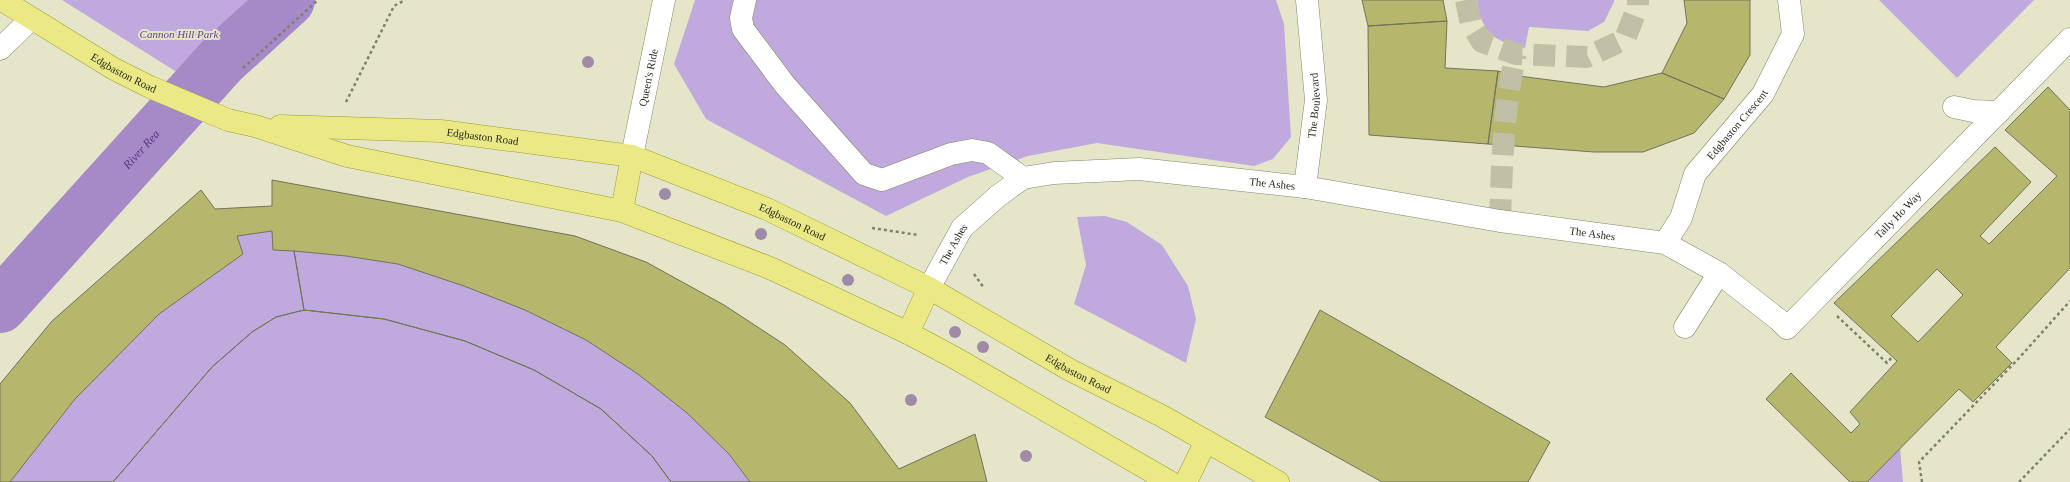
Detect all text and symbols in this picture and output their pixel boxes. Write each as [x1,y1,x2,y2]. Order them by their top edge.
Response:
park label: Cannon Hill Park [140,28,220,40]
street label: Queen's Ride [636,48,660,108]
street label: Edgbaston Road [89,50,159,95]
street label: The Boulevard [1305,72,1322,139]
street label: Edgbaston Crescent [1704,88,1770,162]
street label: Edgbaston Road [446,126,520,147]
water label: River Rea [120,127,163,172]
street label: The Ashes [1249,175,1296,192]
street label: Tally Ho Way [1872,188,1924,241]
street label: Edgbaston Road [757,201,828,243]
street label: The Ashes [937,220,969,267]
street label: The Ashes [1569,224,1616,242]
street label: Edgbaston Road [1043,351,1114,396]

